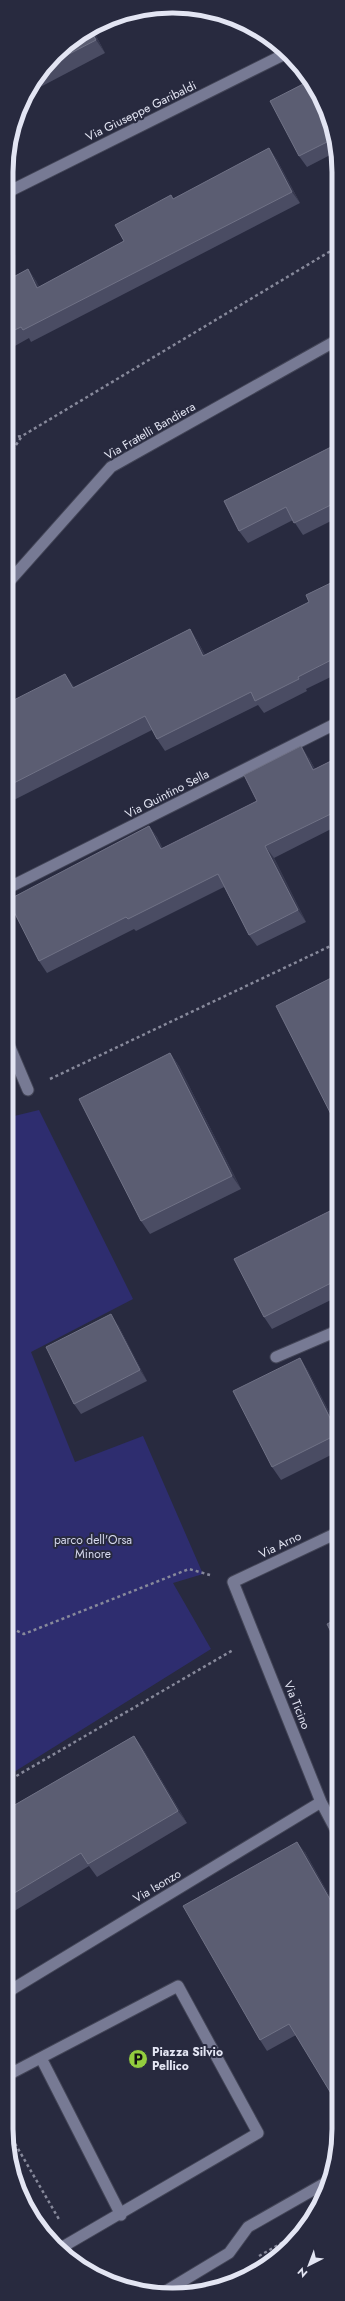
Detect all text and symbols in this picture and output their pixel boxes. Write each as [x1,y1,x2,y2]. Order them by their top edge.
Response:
street label: Via Giuseppe Garibaldi [83,76,199,146]
street label: Via Fratelli Bandiera [101,398,199,464]
street label: Via Quintino Sella [122,765,212,823]
street label: Via Arno [256,1527,305,1563]
park label: parco dell'Orsa Minore [54,1531,132,1563]
street label: Via Ticino [279,1678,315,1732]
street label: Via Isonzo [130,1864,185,1907]
place label: Piazza Silvio Pellico [152,2043,223,2075]
parking icon: Piazza Silvio Pellico [127,2048,149,2070]
north arrow [289,2245,329,2285]
text: N [294,2264,311,2281]

